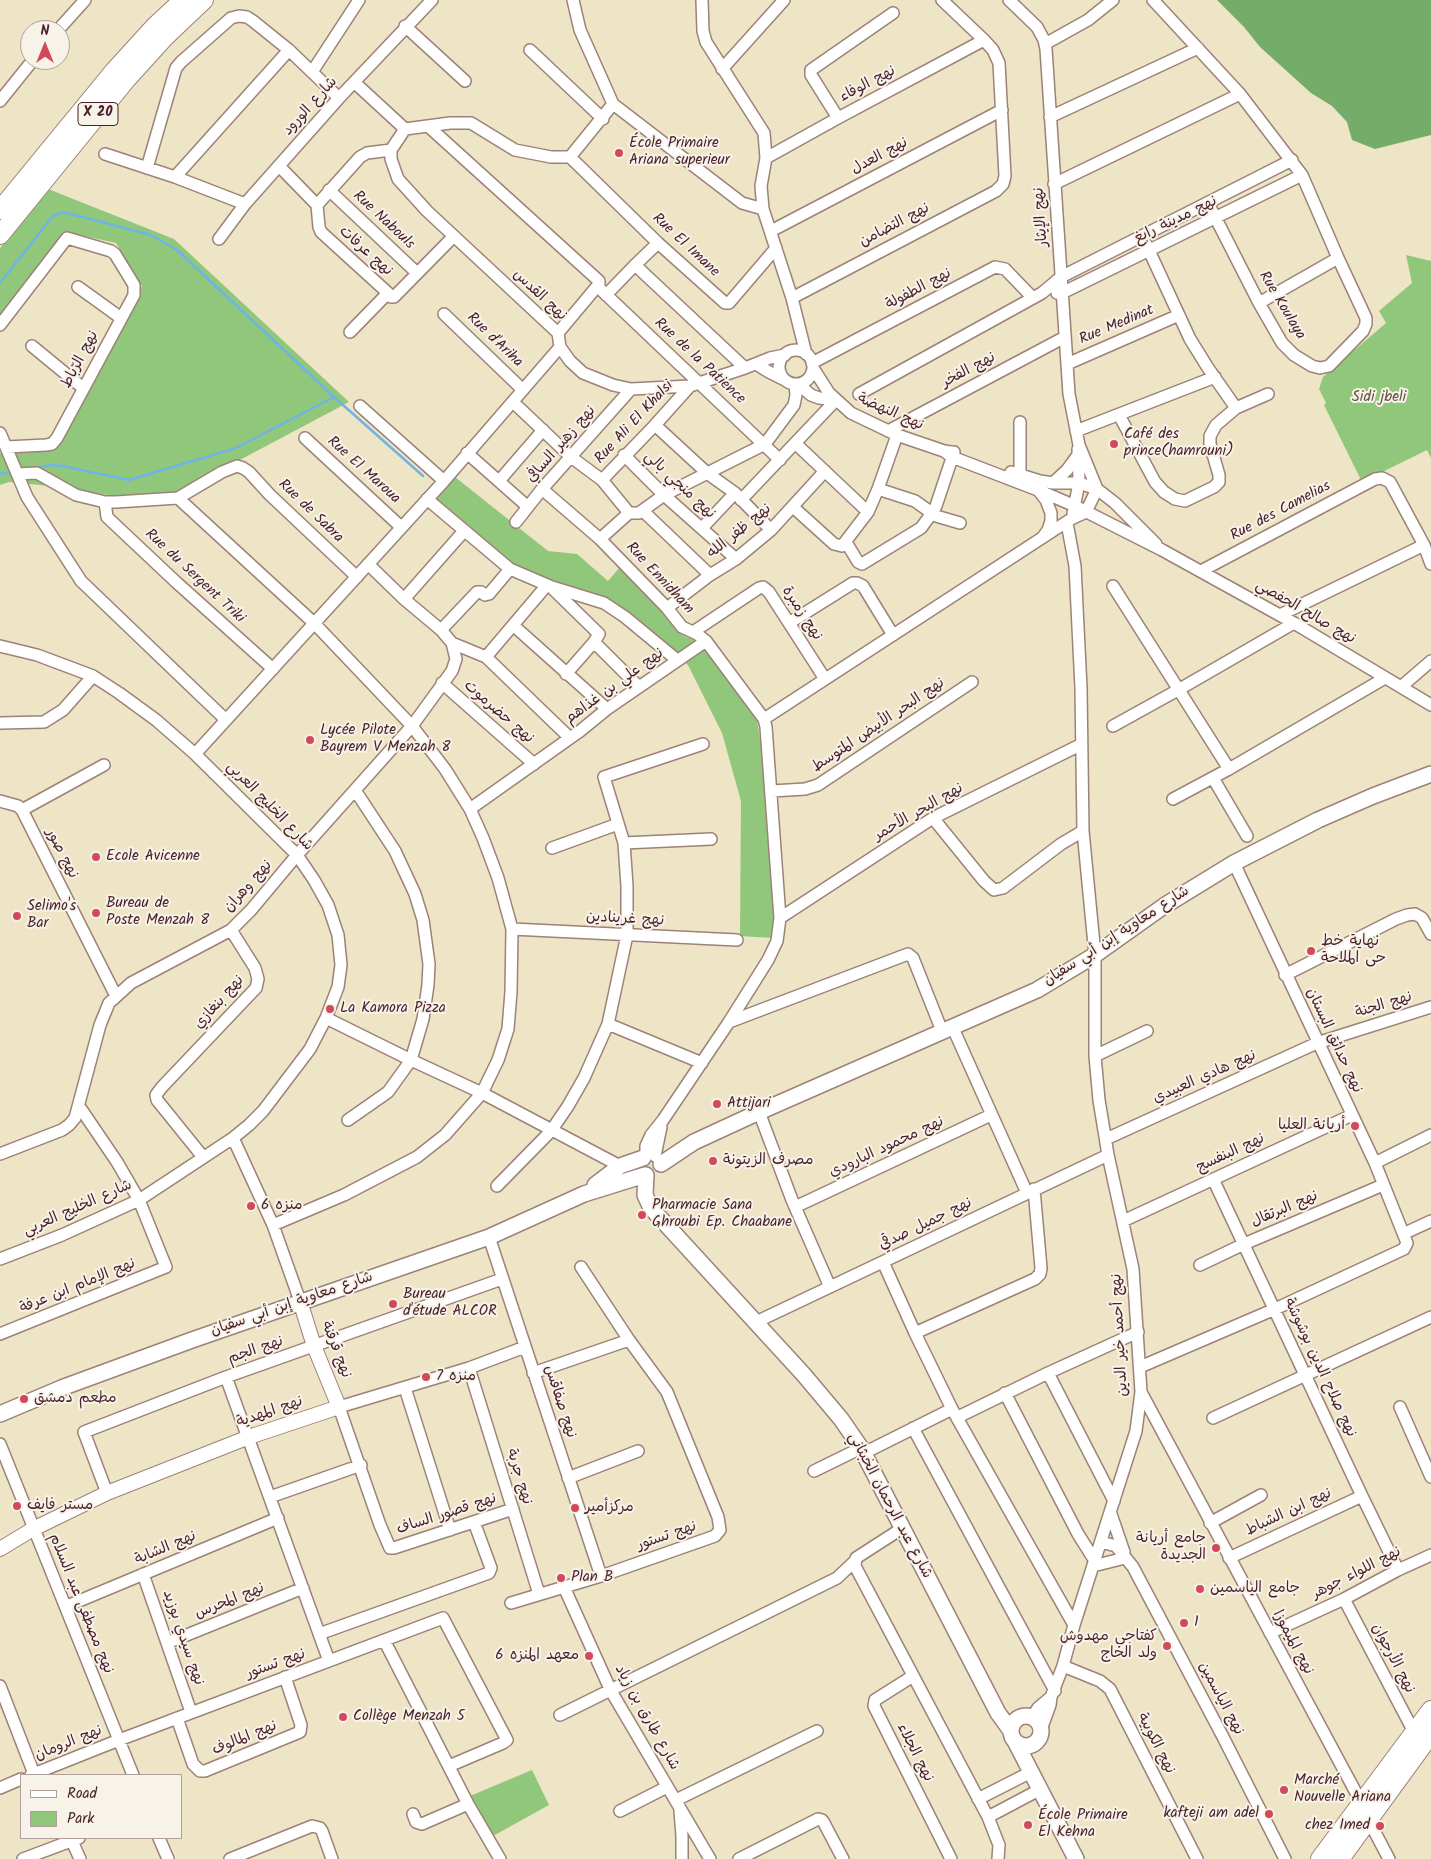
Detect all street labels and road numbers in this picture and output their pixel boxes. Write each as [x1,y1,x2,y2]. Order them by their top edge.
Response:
street label: نهج الوفاء [837,63,899,107]
street label: شارع الورود [280,74,342,140]
road number: X 20 [78,102,118,126]
street label: نهج العدل [848,135,912,179]
street label: نهج الإيثار [1031,187,1053,247]
street label: Rue Nabouls [348,188,418,254]
street label: نهج مدينة رابغ [1131,193,1221,249]
street label: نهج التضامن [857,200,933,252]
street label: Rue El Imane [648,210,722,282]
street label: نهج عرفات [334,223,396,281]
street label: نهج الطفولة [883,265,955,315]
street label: نهج القدس [508,266,570,326]
street label: Rue Koulaya [1254,269,1308,343]
street label: Rue Medinat [1077,302,1157,350]
street label: Rue d'Ariha [462,310,526,372]
street label: Rue de la Patience [650,315,748,409]
street label: نهج الرّباط [58,328,104,392]
street label: نهج الفخر [939,349,999,393]
street label: Rue Ali El Khalsi [592,378,678,468]
street label: نهج النهضة [854,390,926,436]
street label: نهج زهير السافي [524,403,600,487]
street label: Rue El Maroua [323,434,403,508]
street label: نهج منجي بالي [640,448,718,524]
street label: Rue de Sabra [274,476,346,548]
street label: Rue des Camelias [1228,478,1334,546]
street label: نهج ظفر الله [704,501,776,563]
street label: Rue du Sergent Triki [140,526,248,628]
street label: Rue Ennidham [621,539,697,619]
street label: نهج صالح الحفصي [1252,577,1358,649]
street label: نهج زمبرة [777,583,825,645]
street label: نهج علي بن غذاهم [562,645,668,729]
street label: نهج البحر الأبيض المتوسط [809,675,949,777]
street label: نهج حضرموت [459,678,537,748]
street label: شارع الخليج العربي [222,759,316,855]
street label: نهج البحر الأحمر [871,780,967,846]
street label: نهج صور [41,826,81,882]
street label: نهج وهران [221,857,277,917]
street label: شارع معاوية إبن أبي سفيان [1041,883,1193,991]
street label: نهج غرينادين [585,909,665,931]
street label: نهج بنغازي [191,972,249,1034]
street label: نهج حدائق البستان [1301,986,1365,1096]
street label: نهج الجنة [1353,989,1415,1023]
street label: نهج هادي العبيدي [1151,1047,1259,1109]
street label: نهج محمود البارودي [827,1113,947,1183]
street label: نهج البنفسج [1194,1130,1268,1178]
street label: شارع الخليج العربي [21,1177,135,1241]
street label: نهج البرتقال [1249,1188,1321,1232]
street label: نهج جميل صدقي [877,1195,975,1255]
street label: نهج الإمام ابن عرفة [17,1256,139,1318]
street label: شارع معاوية إبن أبي سفيان [209,1269,375,1341]
street label: نهج أحمد خير الدين [1109,1273,1133,1397]
street label: نهج صلاح الدين بوشوشة [1279,1296,1359,1440]
street label: نهج قرقنة [316,1319,354,1381]
street label: نهج الجم [226,1333,286,1369]
street label: نهج صفاقس [539,1363,579,1441]
street label: نهج المهدية [235,1393,305,1433]
street label: شارع عبد الرحمان الخبثاني [843,1430,935,1582]
street label: نهج جربة [501,1447,535,1507]
street label: نهج ابن الشباط [1243,1485,1335,1541]
street label: نهج قصور الساف [395,1490,499,1540]
street label: نهج تستور [635,1518,699,1556]
street label: نهج الشابة [133,1528,199,1570]
street label: نهج مصطفى عبد السلام [44,1531,116,1677]
street label: نهج اللواء جوهر [1310,1544,1404,1604]
street label: نهج المحرس [193,1580,267,1624]
street label: نهج سيدي بوزيد [157,1588,207,1688]
street label: نهج الميموزا [1268,1608,1316,1678]
street label: نهج الأرجوان [1366,1621,1418,1697]
street label: نهج تستور [244,1646,308,1684]
street label: نهج الياسمين [1193,1659,1247,1739]
street label: شارع طارق بن زياد [610,1662,682,1774]
street label: نهج الكوبية [1132,1711,1178,1777]
street label: نهج المالوف [210,1718,280,1760]
street label: نهج الجلاء [892,1721,936,1785]
street label: نهج الرومان [33,1722,105,1766]

